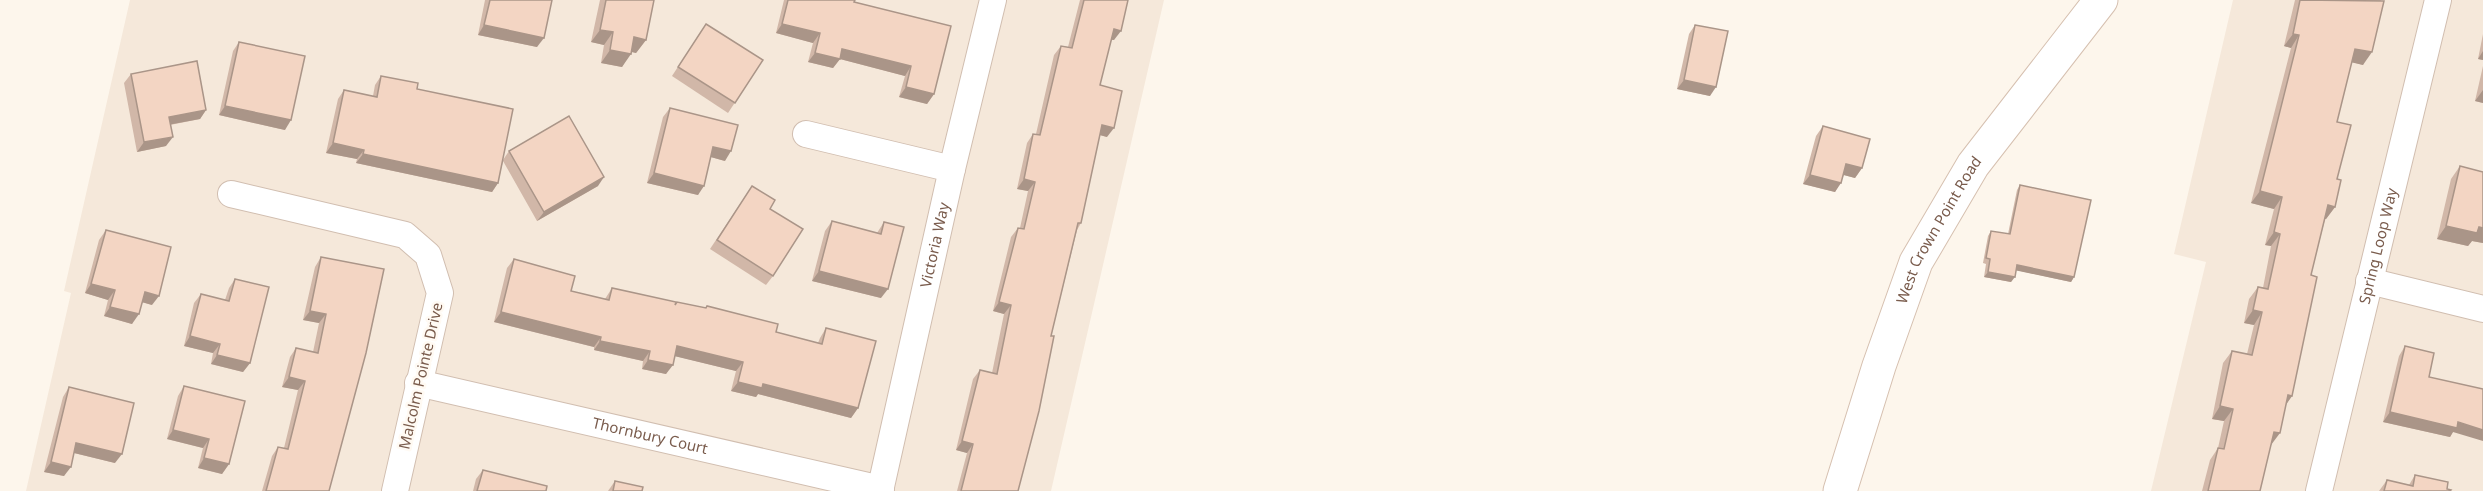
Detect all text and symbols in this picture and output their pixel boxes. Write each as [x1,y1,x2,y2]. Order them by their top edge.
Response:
street label: West Crown Point Road [1891,152,1985,306]
street label: Spring Loop Way [2354,185,2401,306]
street label: Victoria Way [915,200,953,289]
street label: Malcolm Pointe Drive [393,300,447,451]
street label: Thornbury Court [591,412,710,458]

